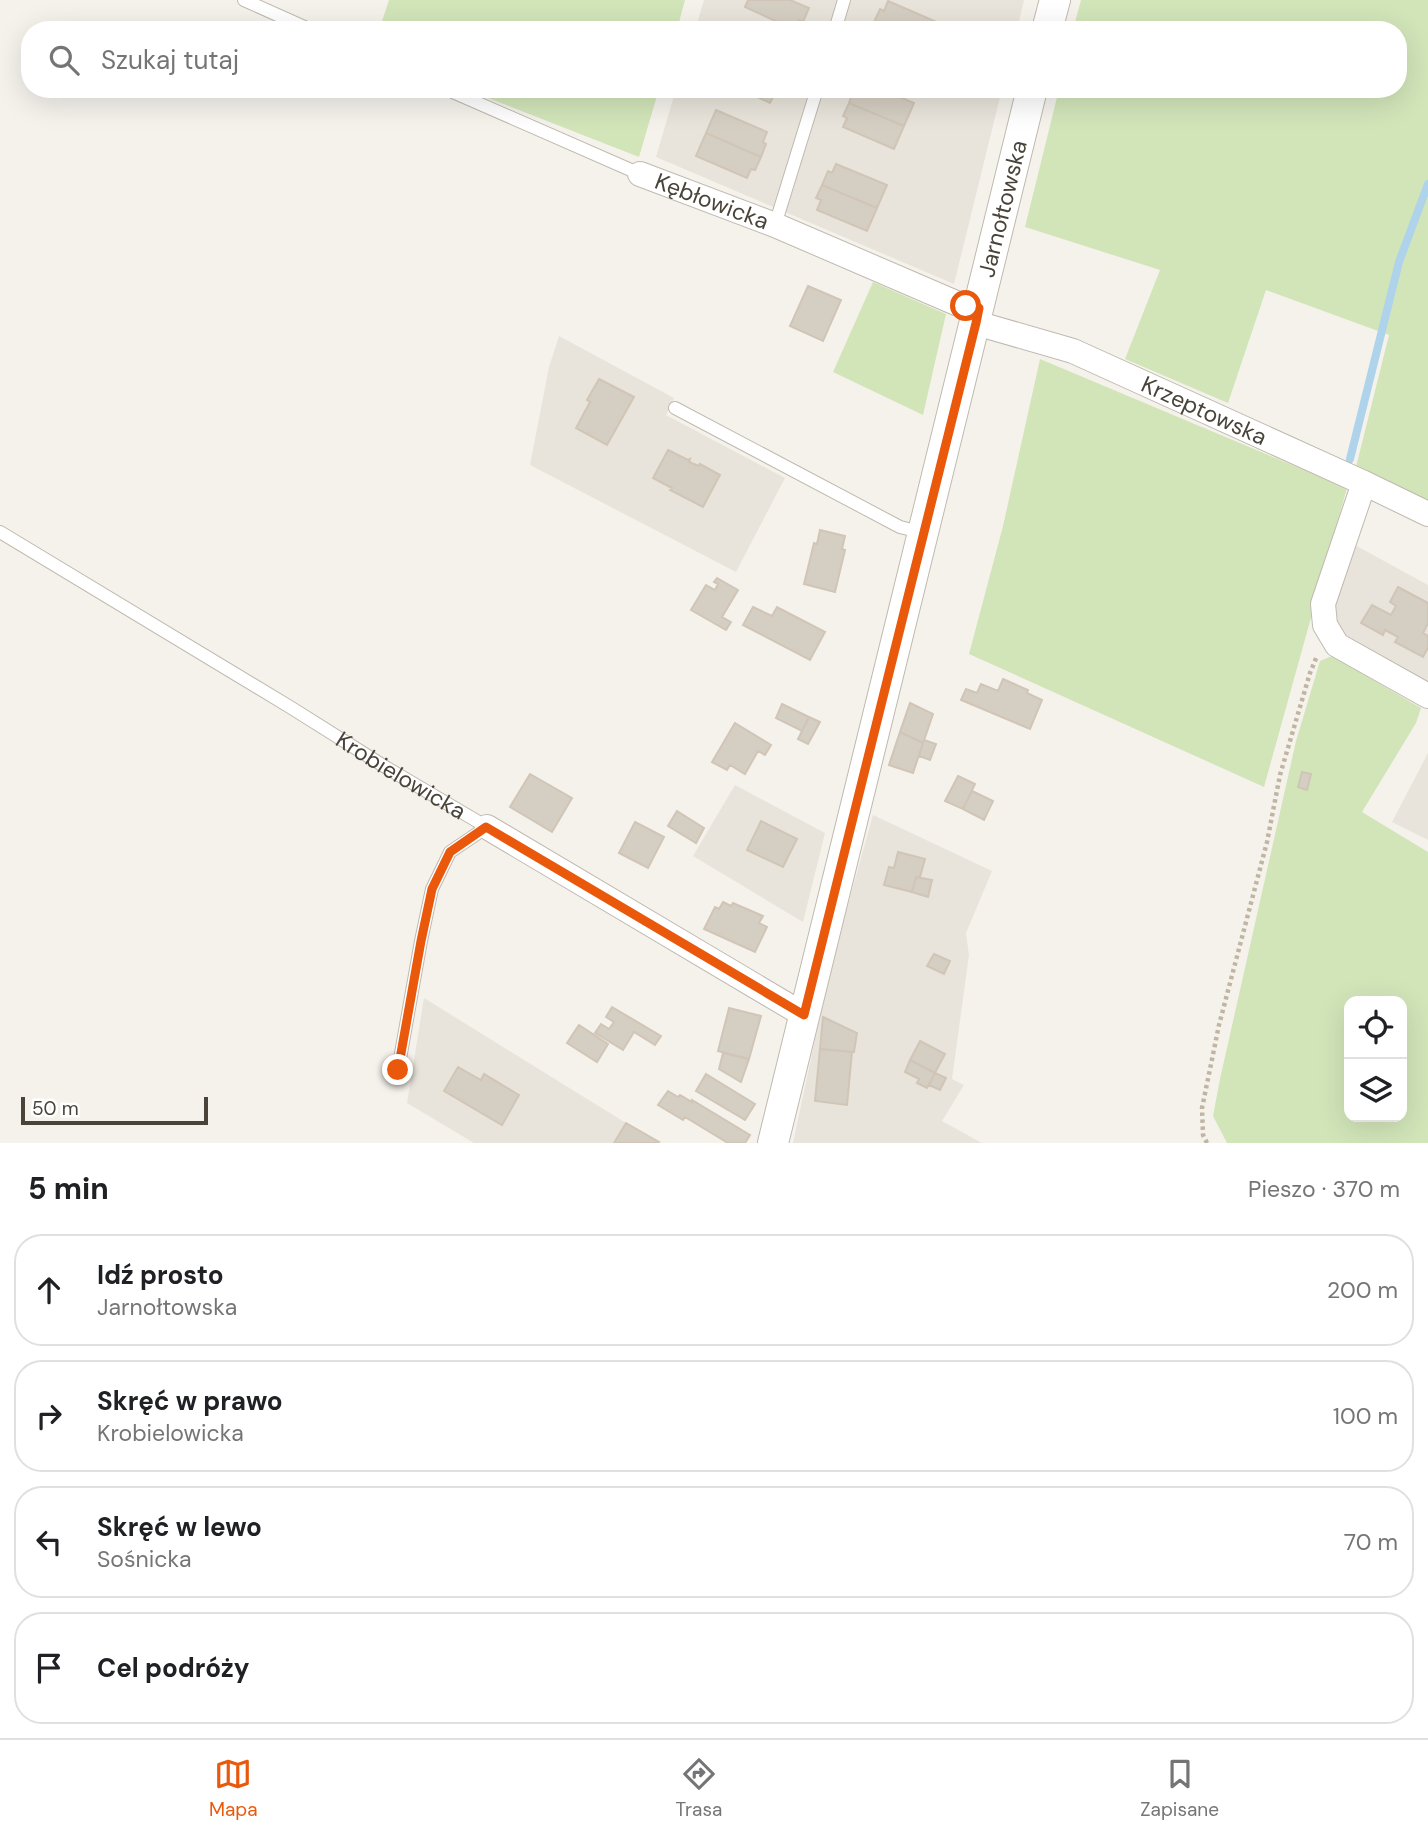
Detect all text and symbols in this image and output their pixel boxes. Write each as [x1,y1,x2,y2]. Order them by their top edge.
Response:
search box [21,21,1407,98]
icon: search [45,41,83,79]
text: Szukaj tutaj [101,43,239,77]
street label: Jarnołtowska [971,137,1034,280]
street label: Kębłowicka [651,166,773,236]
route start [950,290,981,321]
street label: Krzeptowska [1137,369,1272,452]
street label: Krobielowicka [330,725,471,826]
map controls [1344,996,1407,1122]
button: locate [1344,996,1407,1059]
route end [382,1054,413,1085]
button: layers [1344,1059,1407,1122]
scale bar [21,1094,208,1126]
text: 50 m [32,1096,79,1121]
text: 5 min [28,1169,109,1208]
text: Pieszo · 370 m [1248,1174,1400,1204]
text: Idź prosto [97,1258,224,1292]
icon: ahead [30,1271,68,1309]
text: 200 m [1327,1275,1398,1305]
text: Jarnołtowska [97,1292,237,1322]
text: Skręć w prawo [97,1384,283,1418]
icon: right [30,1397,68,1435]
text: 100 m [1333,1401,1398,1431]
text: Krobielowicka [97,1418,244,1448]
text: Skręć w lewo [97,1510,262,1544]
icon: left [30,1523,68,1561]
text: 70 m [1344,1527,1398,1557]
text: Sośnicka [97,1544,191,1574]
icon: arrive [30,1649,68,1687]
text: Cel podróży [97,1651,250,1685]
tab: Mapa [209,1755,258,1822]
tab: Trasa [676,1755,722,1822]
tab: Zapisane [1140,1755,1219,1822]

